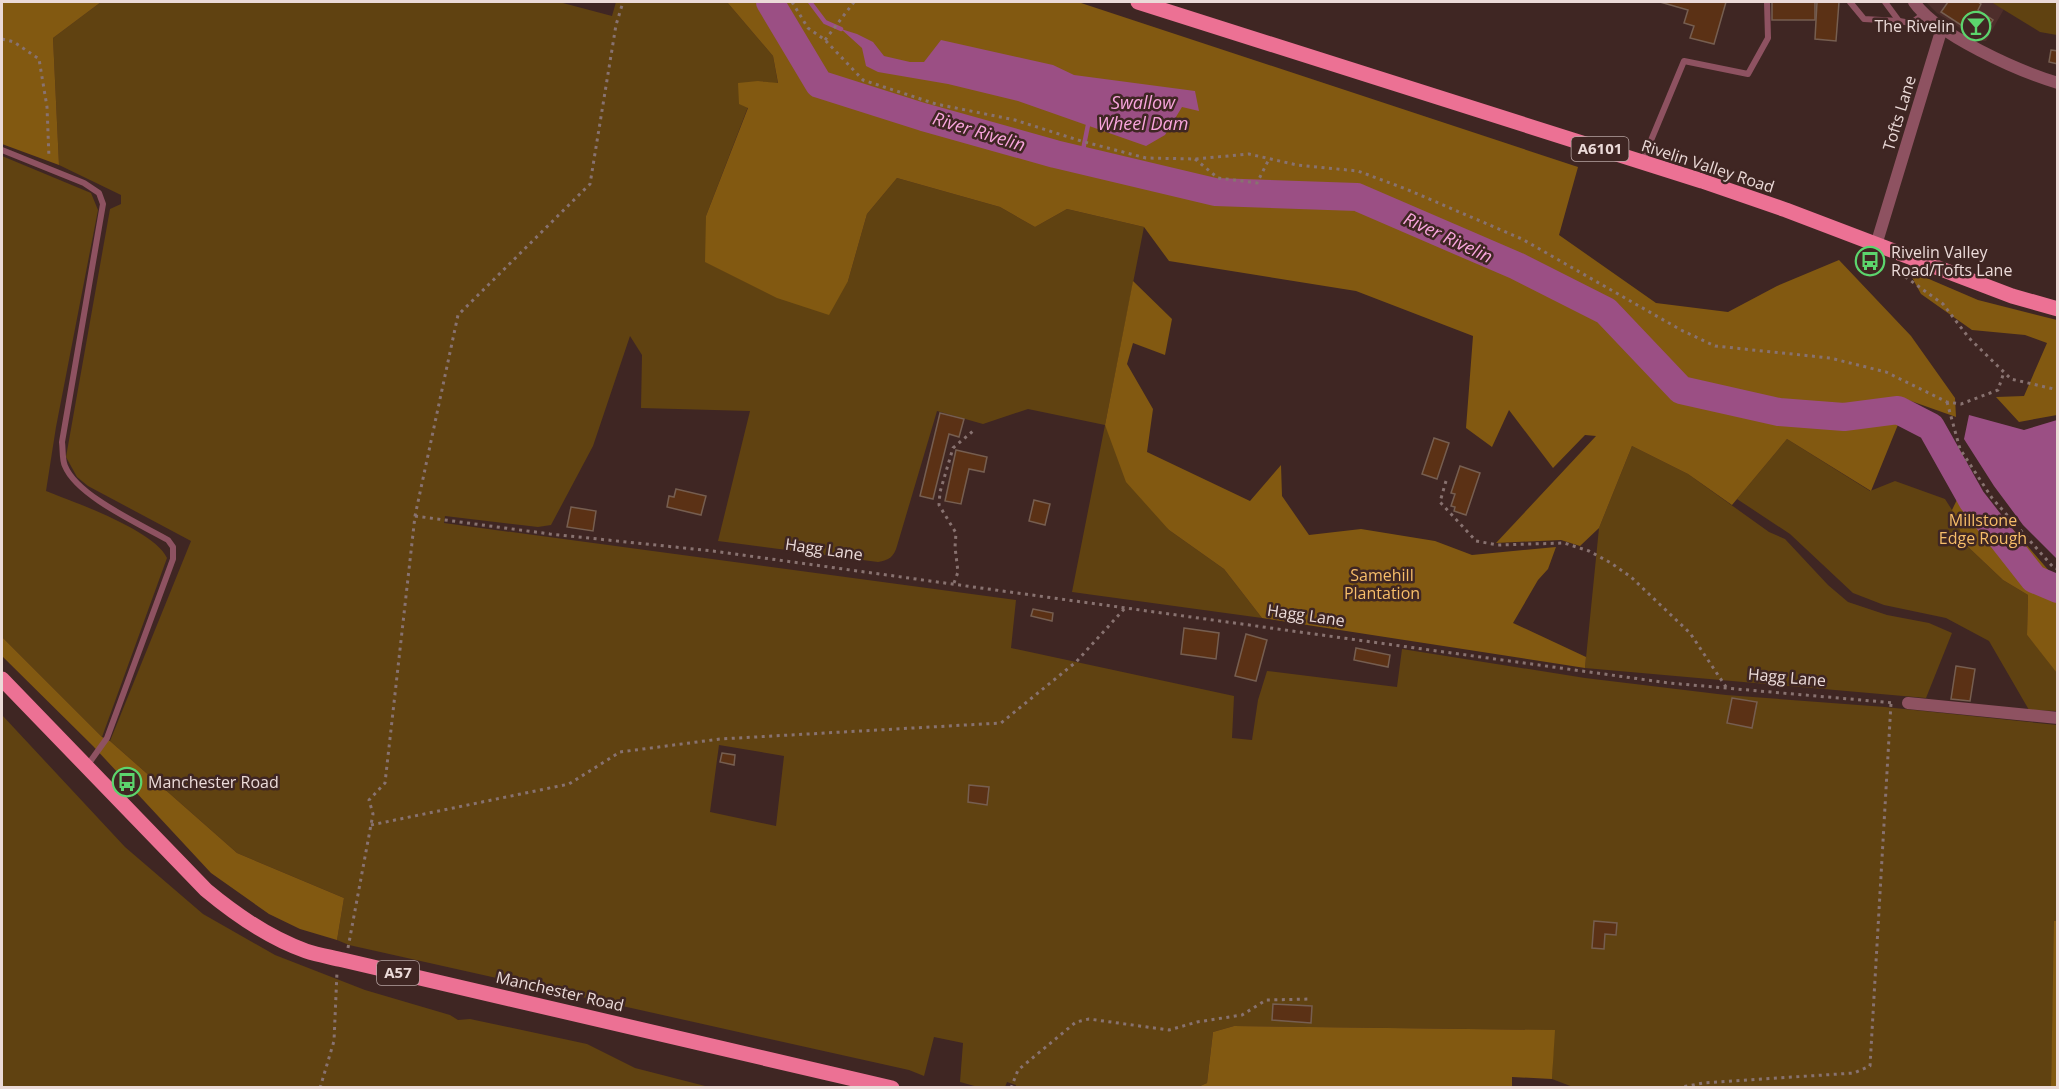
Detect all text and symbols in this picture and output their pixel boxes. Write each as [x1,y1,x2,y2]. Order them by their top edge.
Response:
bar icon: The Rivelin [1960,10,1992,42]
place label: The Rivelin [1874,15,1955,37]
street label: Tofts Lane [1877,73,1921,153]
water label: Swallow Wheel Dam [1098,90,1188,135]
water label: River Rivelin [930,106,1028,156]
street label: Rivelin Valley Road [1639,134,1777,198]
road number: A6101 [1572,137,1628,161]
water label: River Rivelin [1400,206,1497,268]
place label: Rivelin Valley Road/Tofts Lane [1891,241,2012,281]
bus stop icon: Rivelin Valley Road/Tofts Lane [1854,245,1886,277]
park label: Millstone Edge Rough [1939,509,2027,549]
street label: Hagg Lane [784,533,864,565]
park label: Samehill Plantation [1344,564,1420,604]
street label: Hagg Lane [1266,599,1346,631]
street label: Hagg Lane [1747,663,1827,691]
bus stop icon: Manchester Road [111,766,143,798]
place label: Manchester Road [148,771,279,793]
road number: A57 [377,961,419,985]
street label: Manchester Road [494,966,626,1016]

